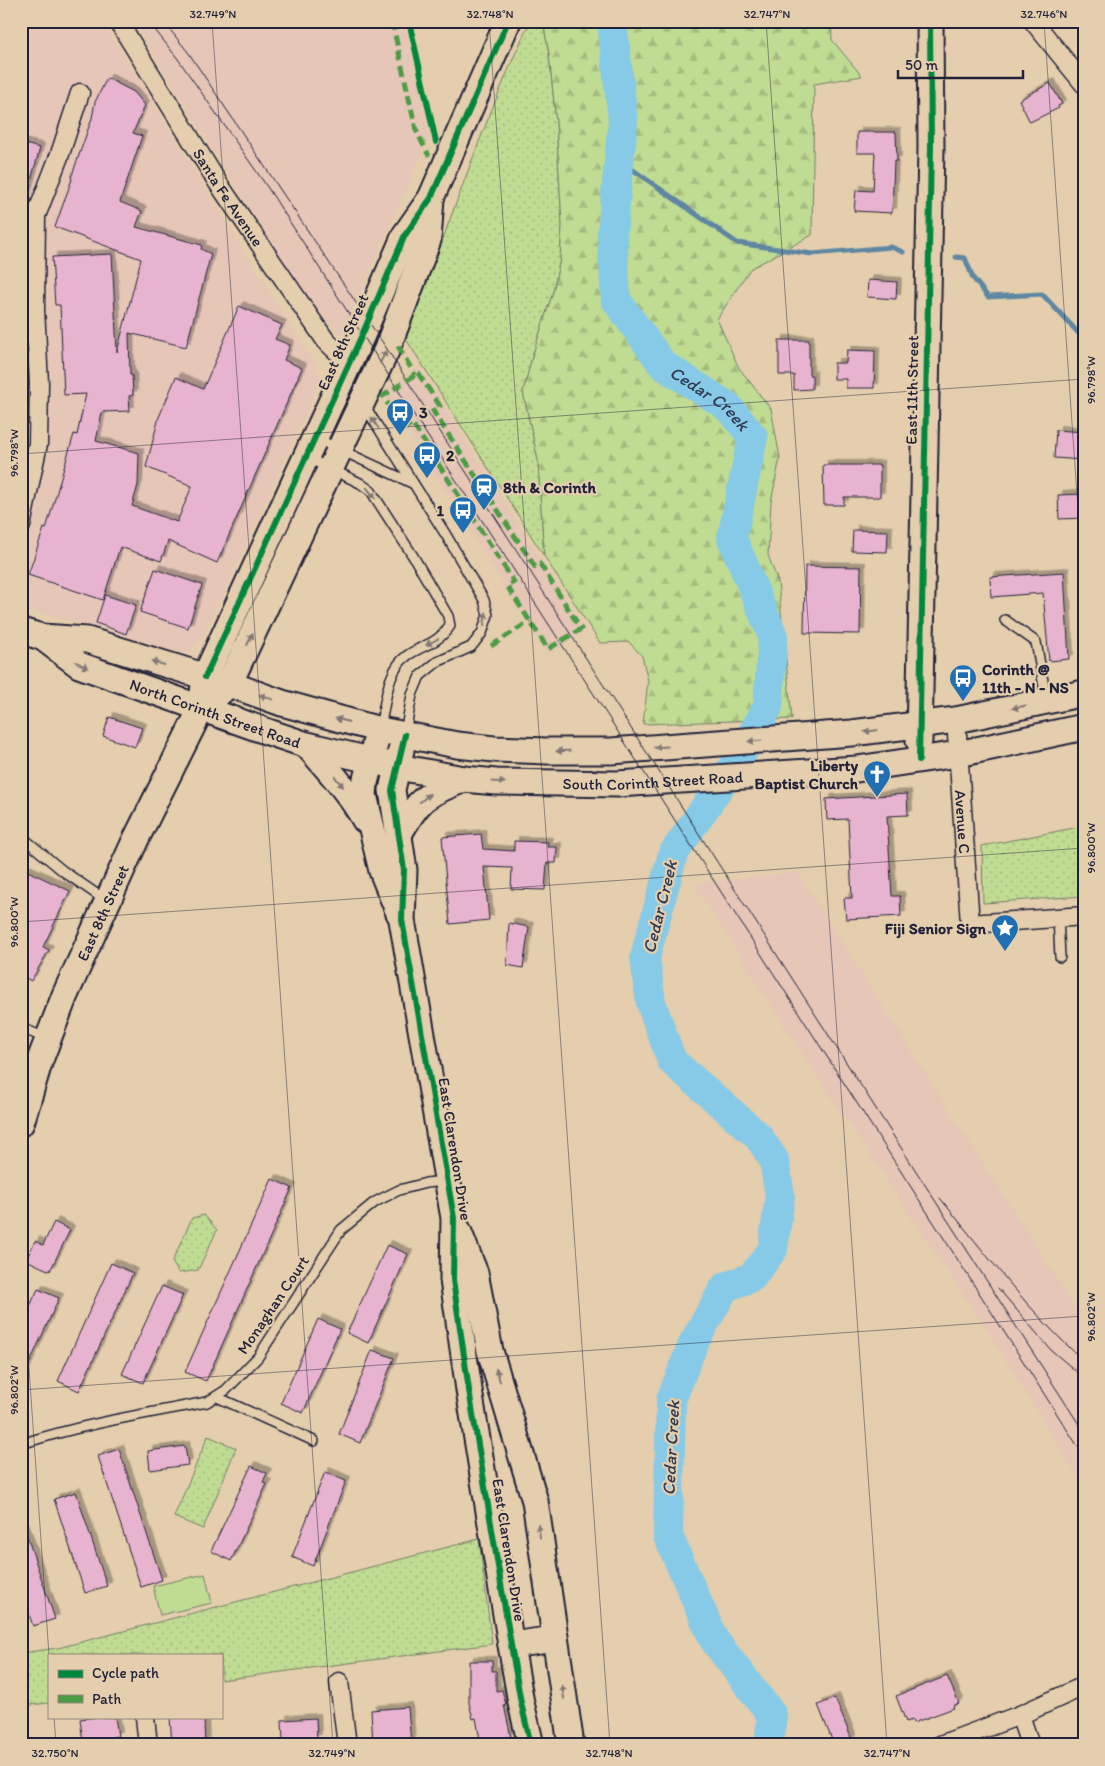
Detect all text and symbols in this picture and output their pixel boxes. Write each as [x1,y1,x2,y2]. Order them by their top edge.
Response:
text: 32.749°N [190,7,236,21]
text: 32.748°N [466,7,514,21]
text: 32.747°N [744,7,790,21]
text: 32.746°N [1021,7,1067,21]
scale bar [898,48,1022,80]
text: 50 m [905,56,938,74]
street label: Santa Fe Avenue [189,145,268,250]
street label: East 8th Street [313,291,373,393]
street label: East 11th Street [902,335,922,445]
one-way arrow [379,350,387,364]
text: 96.798°W [1084,356,1098,404]
water label: Cedar Creek [665,361,755,437]
bus stop icon: 3 [385,397,415,436]
place label: 3 [419,403,428,422]
one-way arrow [370,417,380,430]
text: 96.798°W [7,429,21,477]
bus stop icon: 2 [412,440,442,479]
place label: 2 [446,446,455,465]
station icon: 8th & Corinth [469,472,499,511]
place label: 8th & Corinth [503,478,596,497]
one-way arrow [366,486,377,499]
bus stop icon: 1 [448,495,478,534]
place label: 1 [437,501,445,520]
one-way arrow [482,610,490,626]
one-way arrow [246,632,254,646]
one-way arrow [425,638,440,646]
one-way arrow [151,658,166,666]
place label: Corinth @ 11th - N - NS [982,660,1069,697]
one-way arrow [75,661,89,669]
bus stop icon: Corinth @ 11th - N - NS [948,663,978,702]
street label: North Corinth Street Road [127,674,304,752]
one-way arrow [259,693,274,700]
one-way arrow [1011,703,1026,711]
one-way arrow [334,716,349,724]
one-way arrow [862,727,878,735]
one-way arrow [746,737,762,745]
one-way arrow [653,743,669,751]
one-way arrow [554,747,570,755]
place label: Liberty Baptist Church [755,756,859,794]
church icon: Liberty Baptist Church [862,759,892,798]
street label: South Corinth Street Road [563,767,744,793]
one-way arrow [334,775,344,788]
one-way arrow [490,779,506,787]
street label: Avenue C [951,789,975,854]
one-way arrow [418,793,431,804]
text: 96.800°W [1084,823,1098,873]
water label: Cedar Creek [638,857,683,956]
street label: East 8th Street [72,861,133,964]
text: 96.800°W [7,897,21,947]
place icon: Fiji Senior Sign [990,913,1020,952]
place label: Fiji Senior Sign [885,919,986,939]
street label: East Clarendon Drive [434,1076,476,1222]
street label: Monaghan Court [233,1252,313,1358]
text: 96.802°W [1084,1292,1098,1342]
text: 96.802°W [7,1365,21,1415]
one-way arrow [493,1367,501,1382]
water label: Cedar Creek [658,1398,685,1496]
street label: East Clarendon Drive [488,1477,530,1623]
one-way arrow [535,1523,543,1539]
legend [48,1654,222,1718]
text: Cycle path [92,1664,159,1682]
one-way arrow [559,1684,567,1700]
text: Path [92,1690,121,1708]
text: 32.750°N [31,1746,79,1760]
text: 32.749°N [309,1746,355,1760]
text: 32.748°N [585,1746,633,1760]
text: 32.747°N [864,1746,910,1760]

